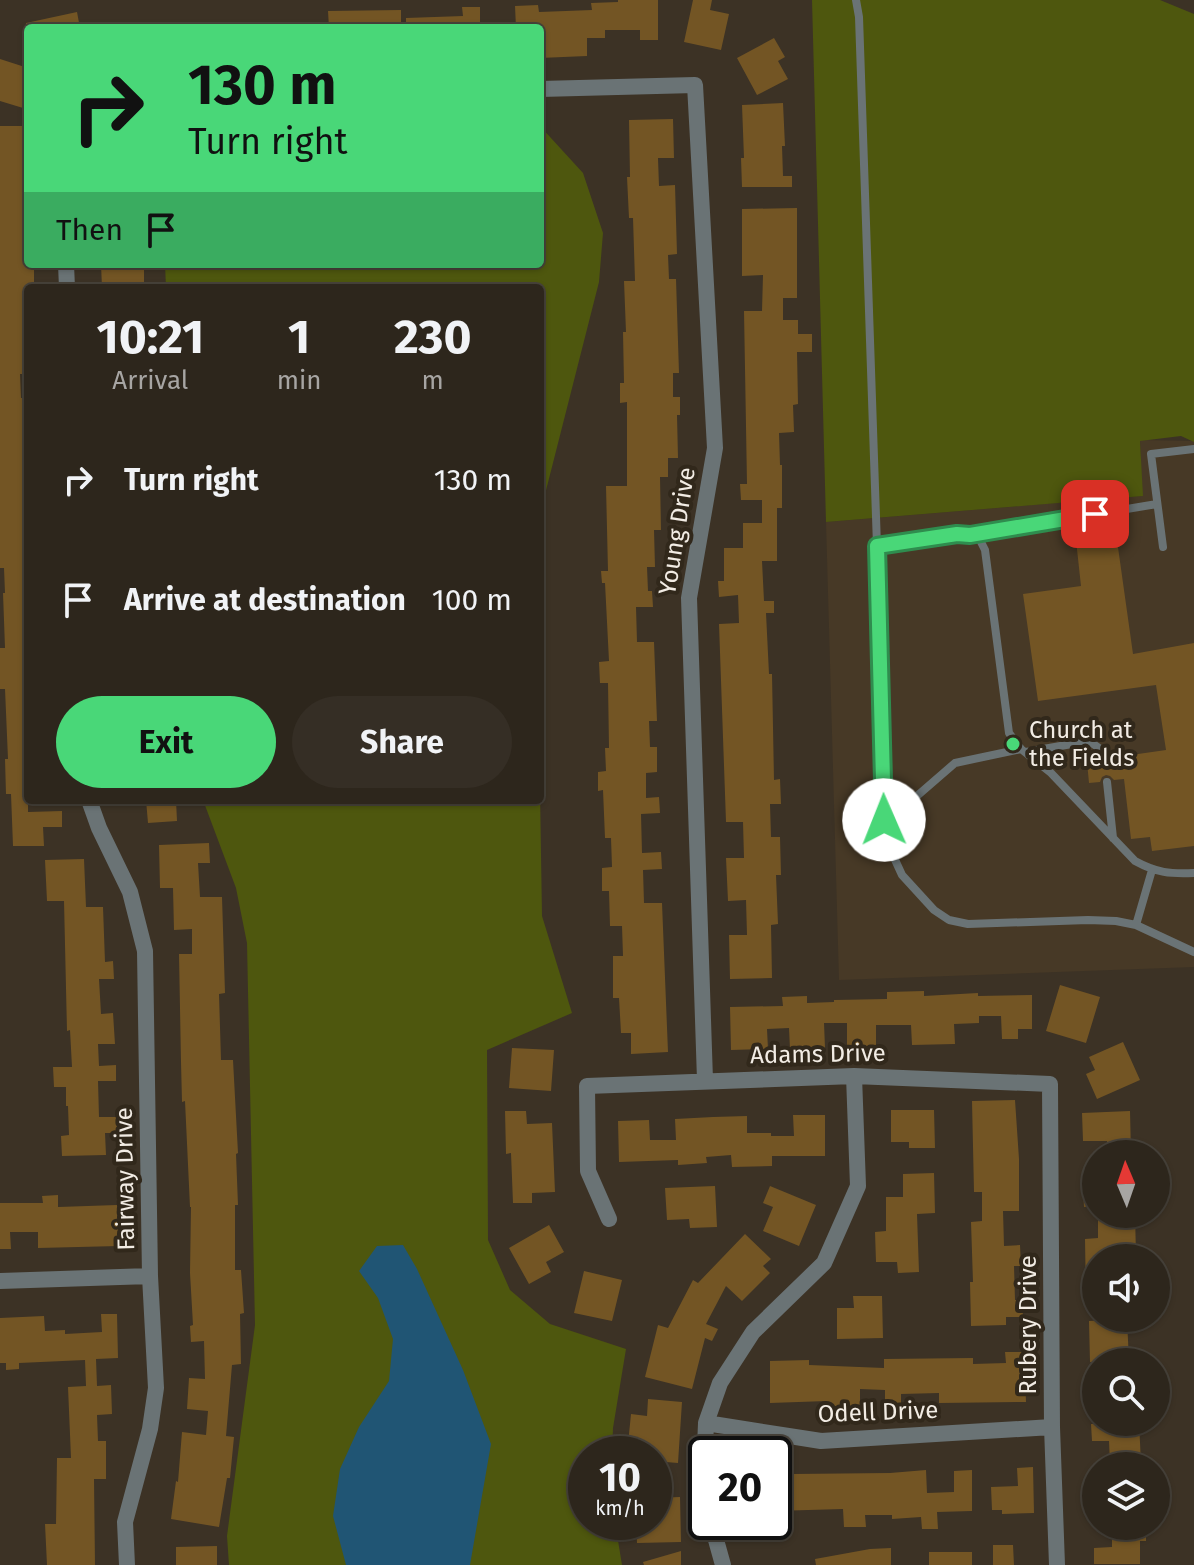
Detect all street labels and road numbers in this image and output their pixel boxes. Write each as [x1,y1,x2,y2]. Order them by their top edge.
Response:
street label: Young Drive [653,465,701,597]
street label: Adams Drive [750,1039,886,1069]
street label: Fairway Drive [110,1107,140,1251]
street label: Rubery Drive [1014,1255,1042,1395]
street label: Odell Drive [817,1396,939,1428]

